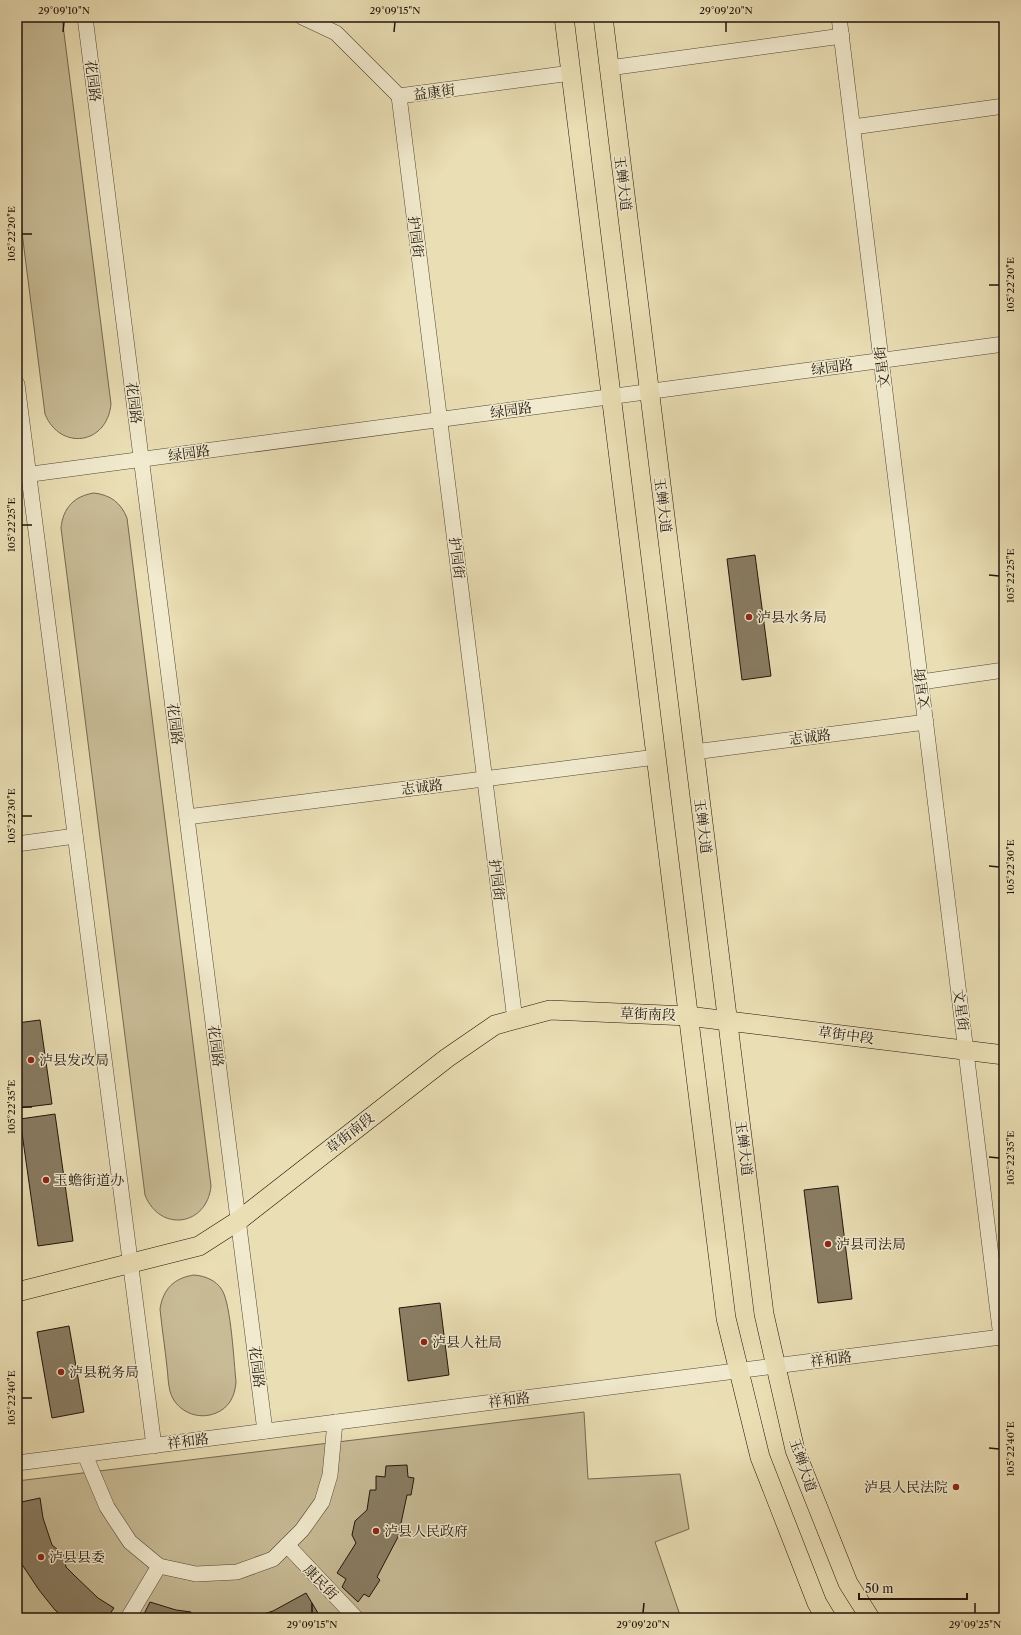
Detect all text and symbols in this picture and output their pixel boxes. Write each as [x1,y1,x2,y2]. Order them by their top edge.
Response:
text: 29°09'10"N [38,4,90,17]
text: 29°09'15"N [370,4,420,17]
text: 29°09'20"N [699,4,753,17]
street label: 花园路 [82,59,104,103]
street label: 益康街 [412,80,456,104]
street label: 玉蝉大道 [611,154,635,212]
text: 105°22'20"E [5,206,18,262]
street label: 护园街 [405,215,427,259]
text: 105°22'20"E [1004,257,1017,313]
street label: 文星街 [871,345,893,389]
street label: 绿园路 [810,355,854,379]
street label: 花园路 [123,381,145,425]
street label: 绿园路 [489,398,533,422]
street label: 绿园路 [167,441,211,465]
street label: 玉蝉大道 [651,476,675,534]
text: 105°22'25"E [5,498,18,552]
street label: 护园街 [446,536,468,580]
text: 105°22'25"E [1004,549,1017,603]
place label: 泸县水务局 [757,608,827,626]
marker: 泸县水务局 [744,612,754,622]
street label: 文星街 [911,667,933,711]
street label: 花园路 [164,702,186,746]
street label: 志诚路 [788,726,832,748]
street label: 志诚路 [400,776,444,798]
text: 105°22'30"E [5,788,18,844]
street label: 玉蝉大道 [691,797,715,855]
text: 105°22'30"E [1004,839,1017,895]
street label: 护园街 [486,858,508,902]
street label: 文星街 [950,988,972,1032]
street label: 草街南段 [620,1004,676,1024]
street label: 草街中段 [817,1023,875,1047]
street label: 花园路 [205,1024,227,1068]
place label: 泸县发改局 [39,1051,109,1069]
marker: 泸县发改局 [26,1055,36,1065]
text: 105°22'35"E [5,1080,18,1134]
street label: 草街南段 [322,1109,378,1157]
street label: 玉蝉大道 [732,1119,756,1177]
text: 105°22'35"E [1004,1131,1017,1185]
place label: 玉蟾街道办 [54,1171,124,1189]
marker: 玉蟾街道办 [41,1175,51,1185]
place label: 泸县司法局 [836,1235,906,1253]
marker: 泸县司法局 [823,1239,833,1249]
place label: 泸县人社局 [432,1333,502,1351]
marker: 泸县人社局 [419,1337,429,1347]
street label: 花园路 [246,1345,268,1389]
street label: 祥和路 [809,1348,853,1370]
place label: 泸县税务局 [69,1363,139,1381]
marker: 泸县税务局 [56,1367,66,1377]
text: 105°22'40"E [5,1370,18,1426]
street label: 祥和路 [487,1389,531,1411]
text: 105°22'40"E [1004,1421,1017,1477]
street label: 祥和路 [166,1430,210,1452]
street label: 玉蝉大道 [785,1436,821,1494]
place label: 泸县人民法院 [864,1478,948,1496]
marker: 泸县人民法院 [951,1482,961,1492]
place label: 泸县人民政府 [384,1522,468,1540]
marker: 泸县人民政府 [371,1526,381,1536]
place label: 泸县县委 [49,1548,105,1566]
marker: 泸县县委 [36,1552,46,1562]
street label: 康民街 [300,1561,342,1603]
scale bar [859,1575,967,1601]
text: 50 m [865,1581,894,1596]
text: 29°09'15"N [287,1618,337,1631]
text: 29°09'20"N [616,1618,670,1631]
text: 29°09'25"N [949,1618,1001,1631]

